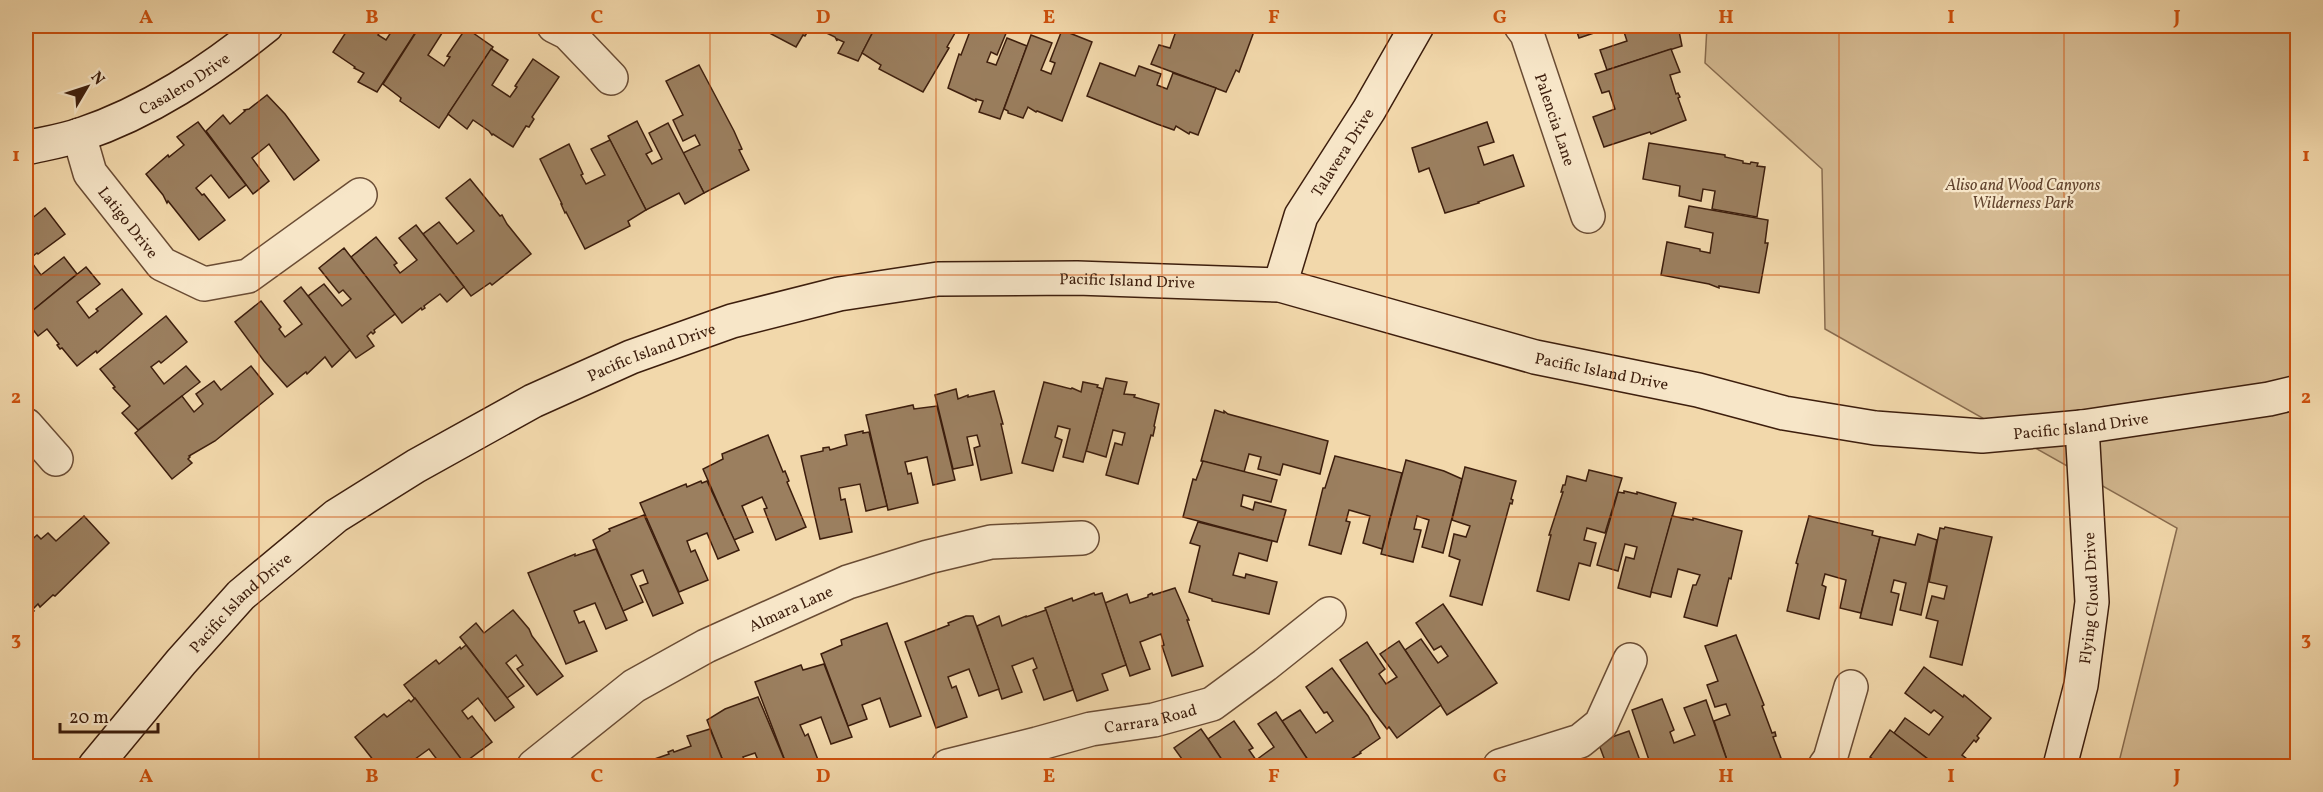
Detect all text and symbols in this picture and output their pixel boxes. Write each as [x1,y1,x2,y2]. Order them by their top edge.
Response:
text: A [139,4,153,32]
text: B [365,4,379,32]
text: C [591,4,604,32]
text: D [816,4,830,32]
text: E [1043,4,1055,32]
text: F [1268,4,1280,32]
text: G [1493,4,1507,32]
text: H [1718,4,1734,32]
text: I [1947,4,1955,32]
text: J [2172,4,2181,32]
street label: Casalero Drive [136,48,235,122]
north arrow [57,57,117,117]
text: N [85,67,110,91]
street label: Palencia Lane [1528,71,1579,169]
street label: Talavera Drive [1307,105,1380,202]
text: 1 [12,142,20,170]
text: 1 [2302,142,2310,170]
park label: Aliso and Wood Canyons Wilderness Park [1945,175,2100,215]
street label: Latigo Drive [92,183,163,264]
street label: Pacific Island Drive [1059,269,1195,295]
street label: Pacific Island Drive [584,319,719,388]
street label: Pacific Island Drive [1533,348,1670,397]
text: 2 [11,384,21,412]
text: 2 [2301,384,2311,412]
street label: Pacific Island Drive [2012,408,2150,446]
street label: Flying Cloud Drive [2075,532,2105,666]
street label: Pacific Island Drive [185,548,297,659]
street label: Almara Lane [746,581,837,638]
text: 3 [11,626,21,654]
text: 3 [2301,626,2311,654]
scale bar [60,696,158,734]
street label: Carrara Road [1103,700,1199,740]
text: 20 m [69,706,109,731]
text: A [139,763,153,791]
text: B [365,763,379,791]
text: C [591,763,604,791]
text: D [816,763,830,791]
text: E [1043,763,1055,791]
text: F [1268,763,1280,791]
text: G [1493,763,1507,791]
text: H [1718,763,1734,791]
text: I [1947,763,1955,791]
text: J [2172,763,2181,791]

